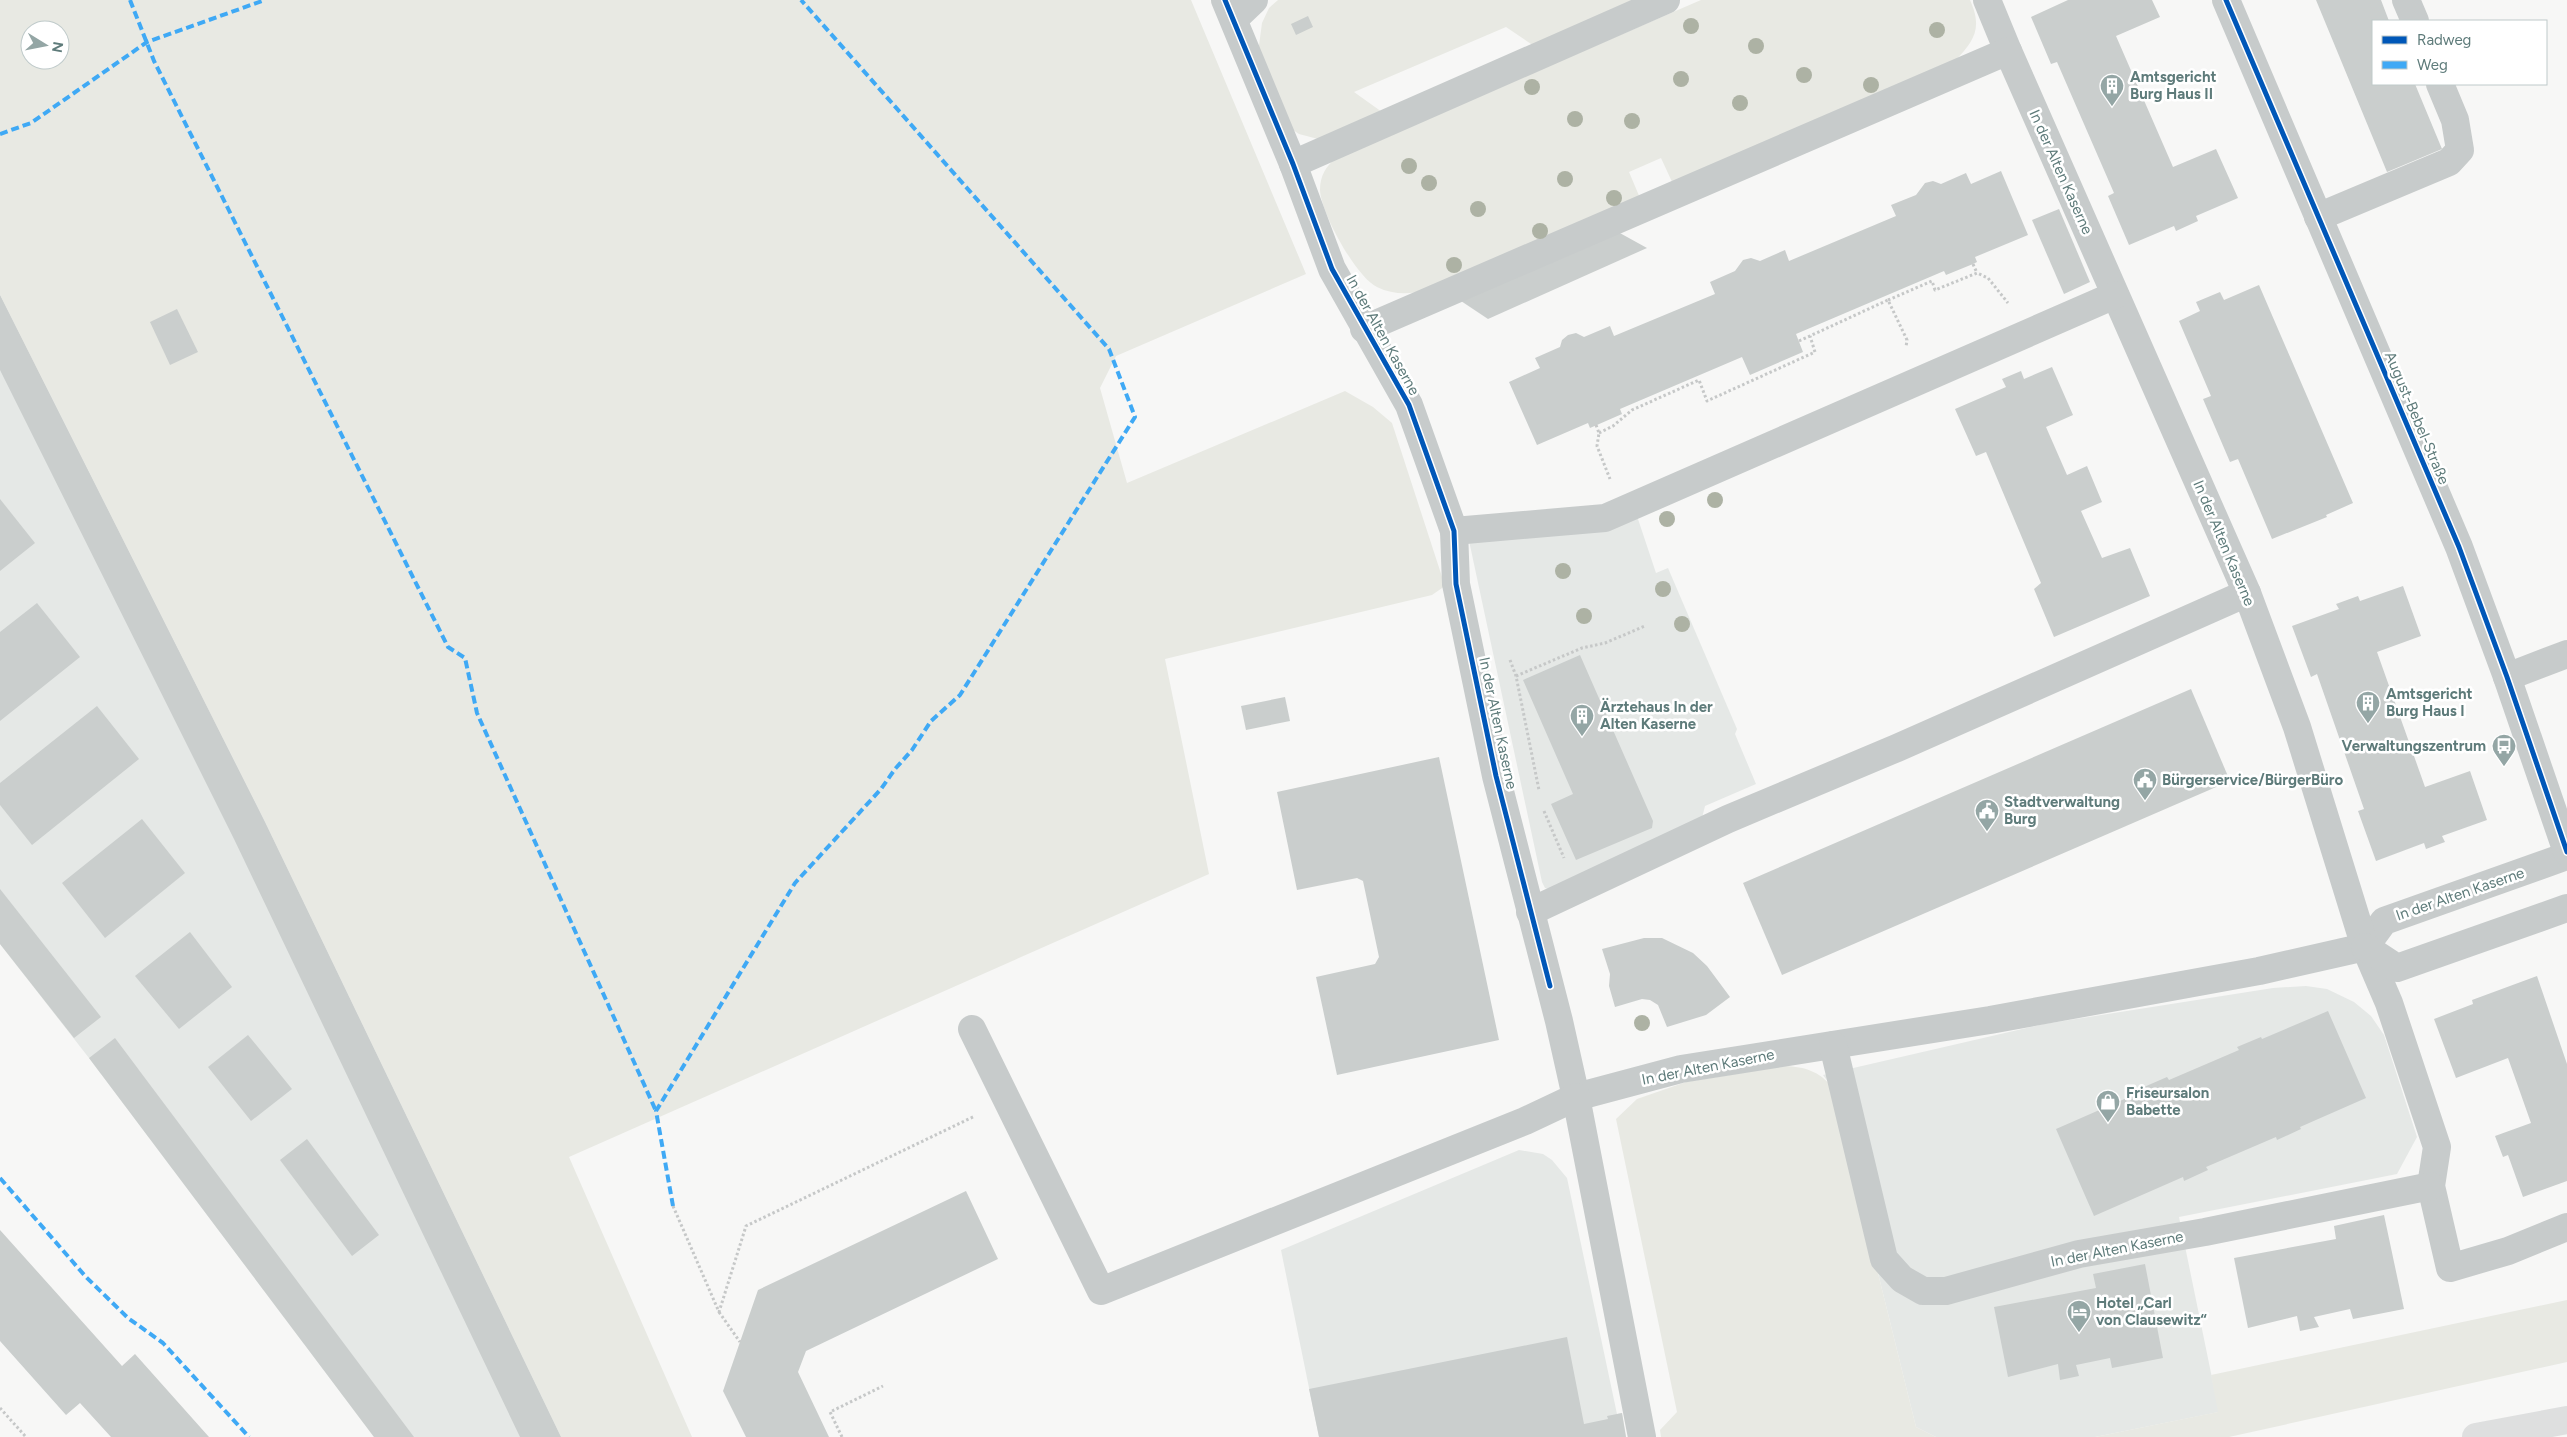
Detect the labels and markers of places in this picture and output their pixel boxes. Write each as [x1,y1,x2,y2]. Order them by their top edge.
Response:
place label: Amtsgericht Burg Haus II [2130,68,2217,103]
building icon: Amtsgericht Burg Haus II [2099,73,2125,107]
place label: Amtsgericht Burg Haus I [2386,685,2473,720]
building icon: Amtsgericht Burg Haus I [2355,690,2381,724]
place label: Ärztehaus In der Alten Kaserne [1600,697,1713,733]
building icon: Ärztehaus In der Alten Kaserne [1569,703,1595,737]
bus stop icon: Verwaltungszentrum [2491,733,2517,767]
place label: Verwaltungszentrum [2341,737,2486,755]
public building icon: Bürgerservice/BürgerBüro [2132,767,2158,801]
place label: Bürgerservice/BürgerBüro [2162,771,2343,789]
place label: Stadtverwaltung Burg [2004,793,2120,828]
public building icon: Stadtverwaltung Burg [1974,798,2000,832]
place label: Friseursalon Babette [2126,1084,2209,1119]
shop icon: Friseursalon Babette [2095,1089,2121,1123]
place label: Hotel „Carl von Clausewitz“ [2096,1294,2208,1329]
hotel icon: Hotel „Carl von Clausewitz“ [2066,1299,2092,1333]

